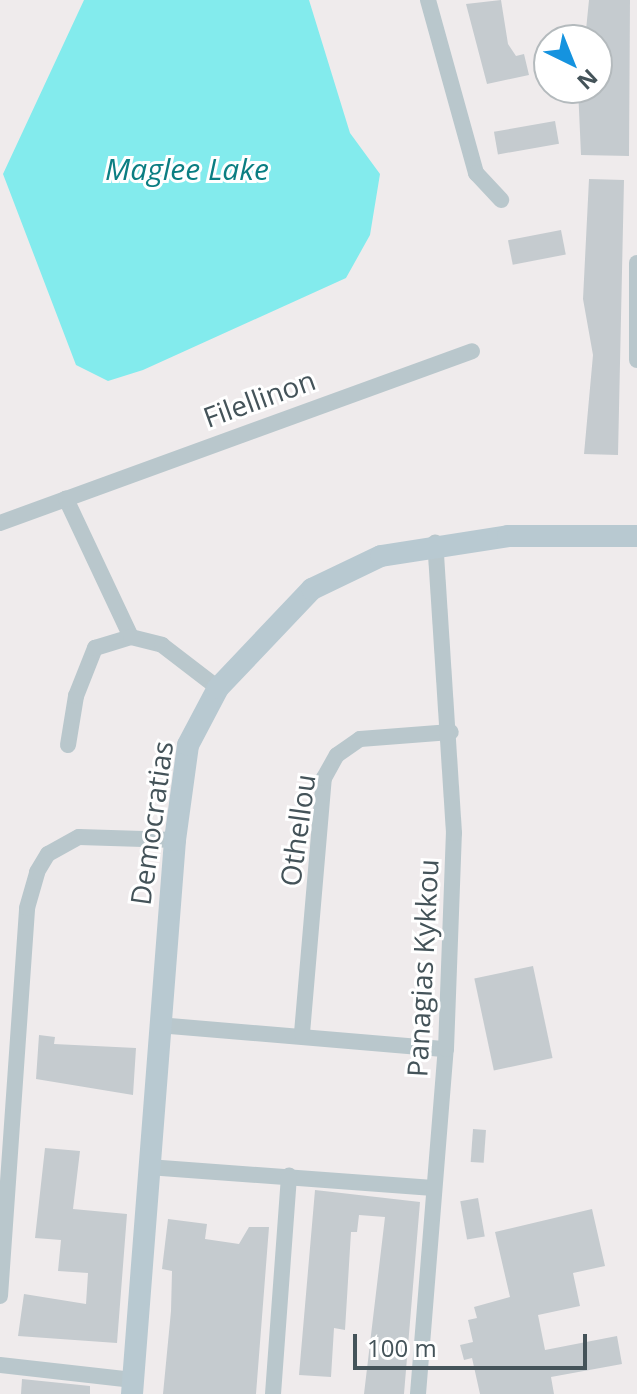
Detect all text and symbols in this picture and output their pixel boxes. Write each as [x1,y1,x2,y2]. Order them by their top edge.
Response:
north arrow [533,24,613,104]
text: N [571,63,605,97]
water label: Maglee Lake [105,151,269,187]
street label: Filellinon [198,362,320,434]
street label: Democratias [123,739,179,907]
street label: Othellou [273,772,321,888]
street label: Panagias Kykkou [400,858,444,1078]
scale bar [357,1318,591,1368]
text: 100 m [367,1331,437,1364]

